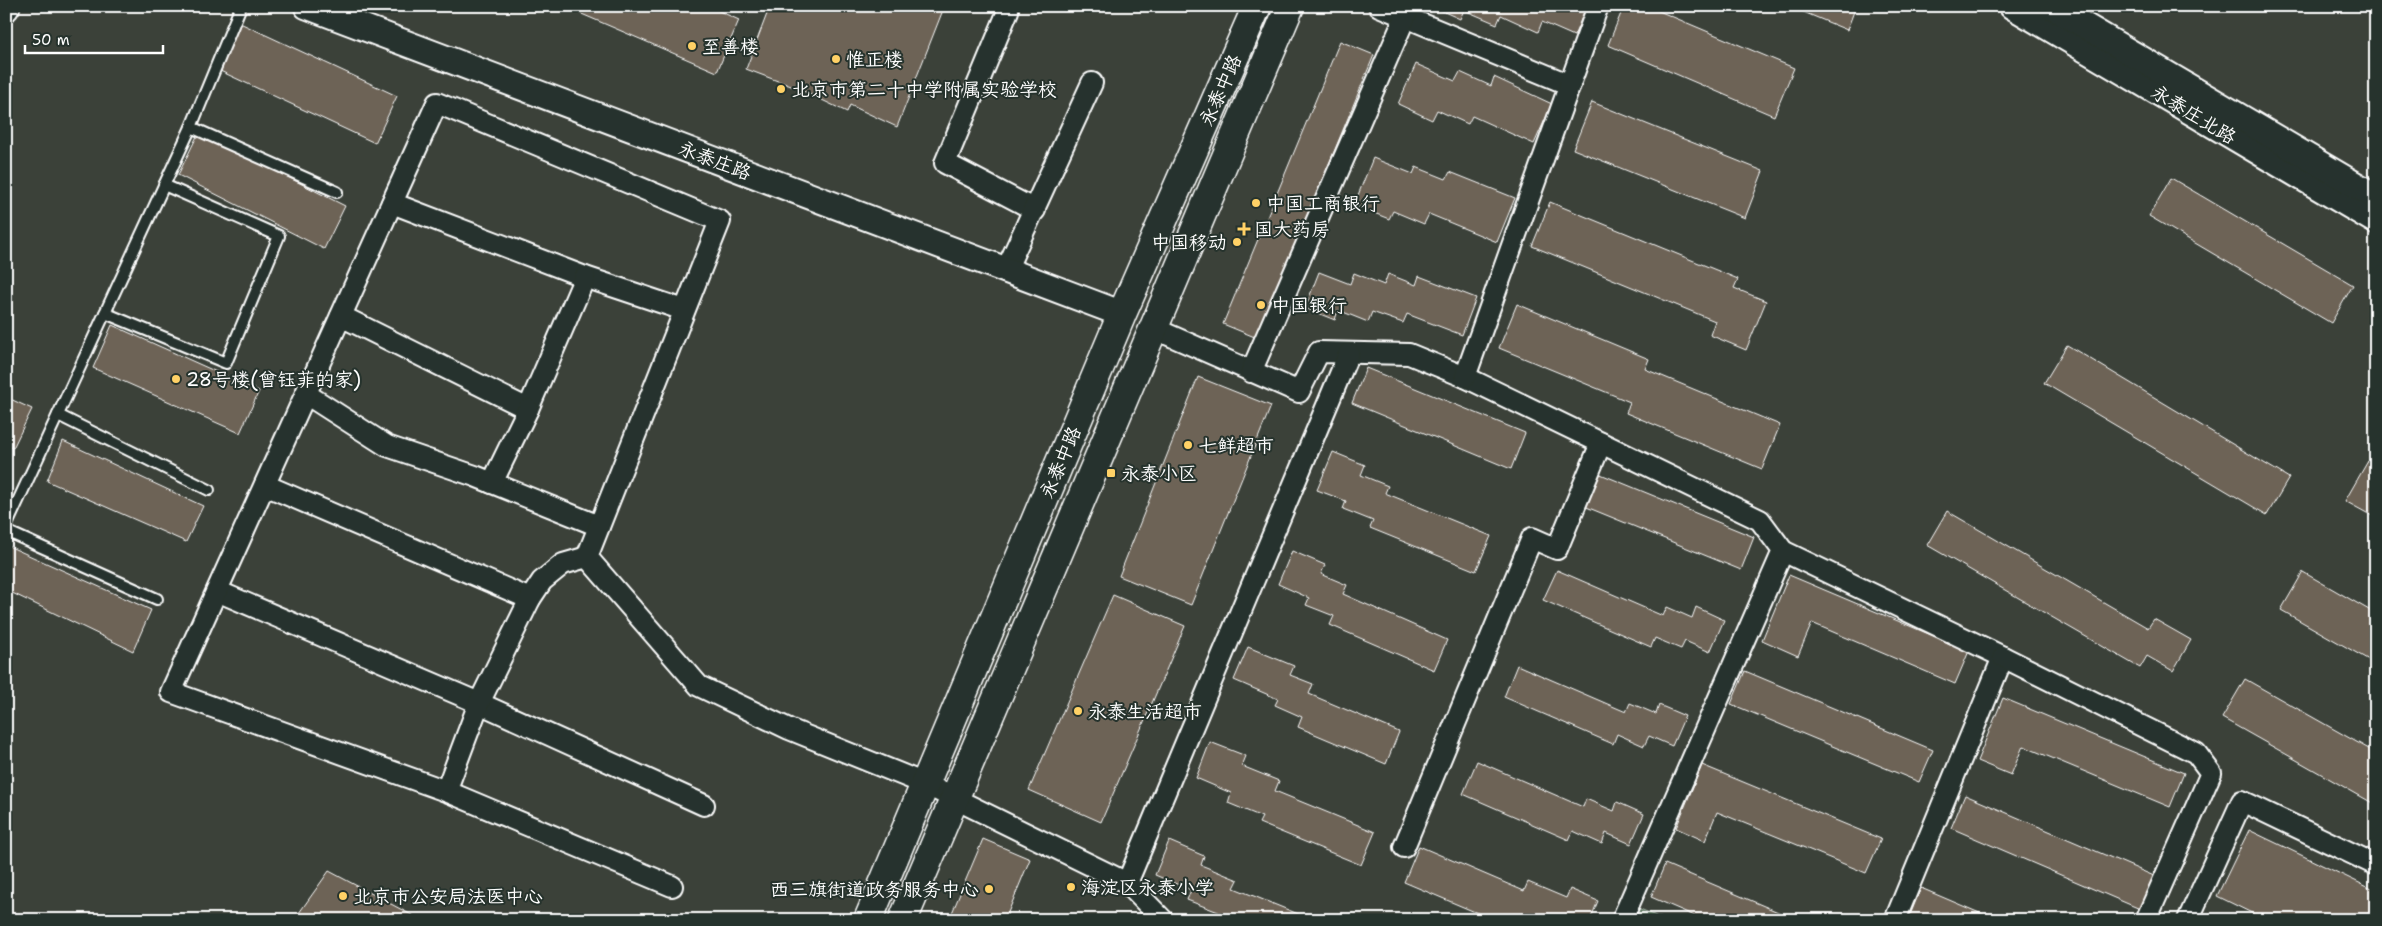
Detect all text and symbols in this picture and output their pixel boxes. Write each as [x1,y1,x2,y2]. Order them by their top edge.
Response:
scale bar [25,22,162,54]
text: 50 m [32,30,70,50]
place label: 至善楼 [702,34,759,59]
marker: 至善楼 [686,40,698,52]
place label: 惟正楼 [846,47,903,72]
street label: 永泰中路 [1194,50,1247,130]
marker: 惟正楼 [830,53,842,65]
place label: 北京市第二十中学附属实验学校 [791,77,1057,102]
street label: 永泰庄北路 [2147,79,2241,150]
marker: 北京市第二十中学附属实验学校 [775,83,787,95]
street label: 永泰庄路 [675,135,755,186]
place label: 中国工商银行 [1266,191,1380,216]
marker: 中国工商银行 [1250,197,1262,209]
place label: 国大药房 [1254,217,1330,242]
marker: 国大药房 [1238,223,1250,235]
place label: 中国移动 [1151,230,1227,255]
marker: 中国移动 [1231,236,1243,248]
place label: 中国银行 [1271,293,1347,318]
marker: 中国银行 [1255,299,1267,311]
place label: 28号楼(曾钰菲的家) [186,367,361,392]
marker: 28号楼(曾钰菲的家) [170,373,182,385]
street label: 永泰中路 [1034,422,1087,502]
place label: 七鲜超市 [1198,433,1274,458]
marker: 七鲜超市 [1182,439,1194,451]
place label: 永泰小区 [1121,461,1197,486]
marker: 永泰小区 [1105,467,1117,479]
place label: 永泰生活超市 [1088,699,1202,724]
marker: 永泰生活超市 [1072,705,1084,717]
place label: 海淀区永泰小学 [1081,875,1214,900]
place label: 西三旗街道政务服务中心 [770,877,979,902]
marker: 海淀区永泰小学 [1065,881,1077,893]
marker: 西三旗街道政务服务中心 [983,883,995,895]
place label: 北京市公安局法医中心 [353,884,543,909]
marker: 北京市公安局法医中心 [337,890,349,902]

